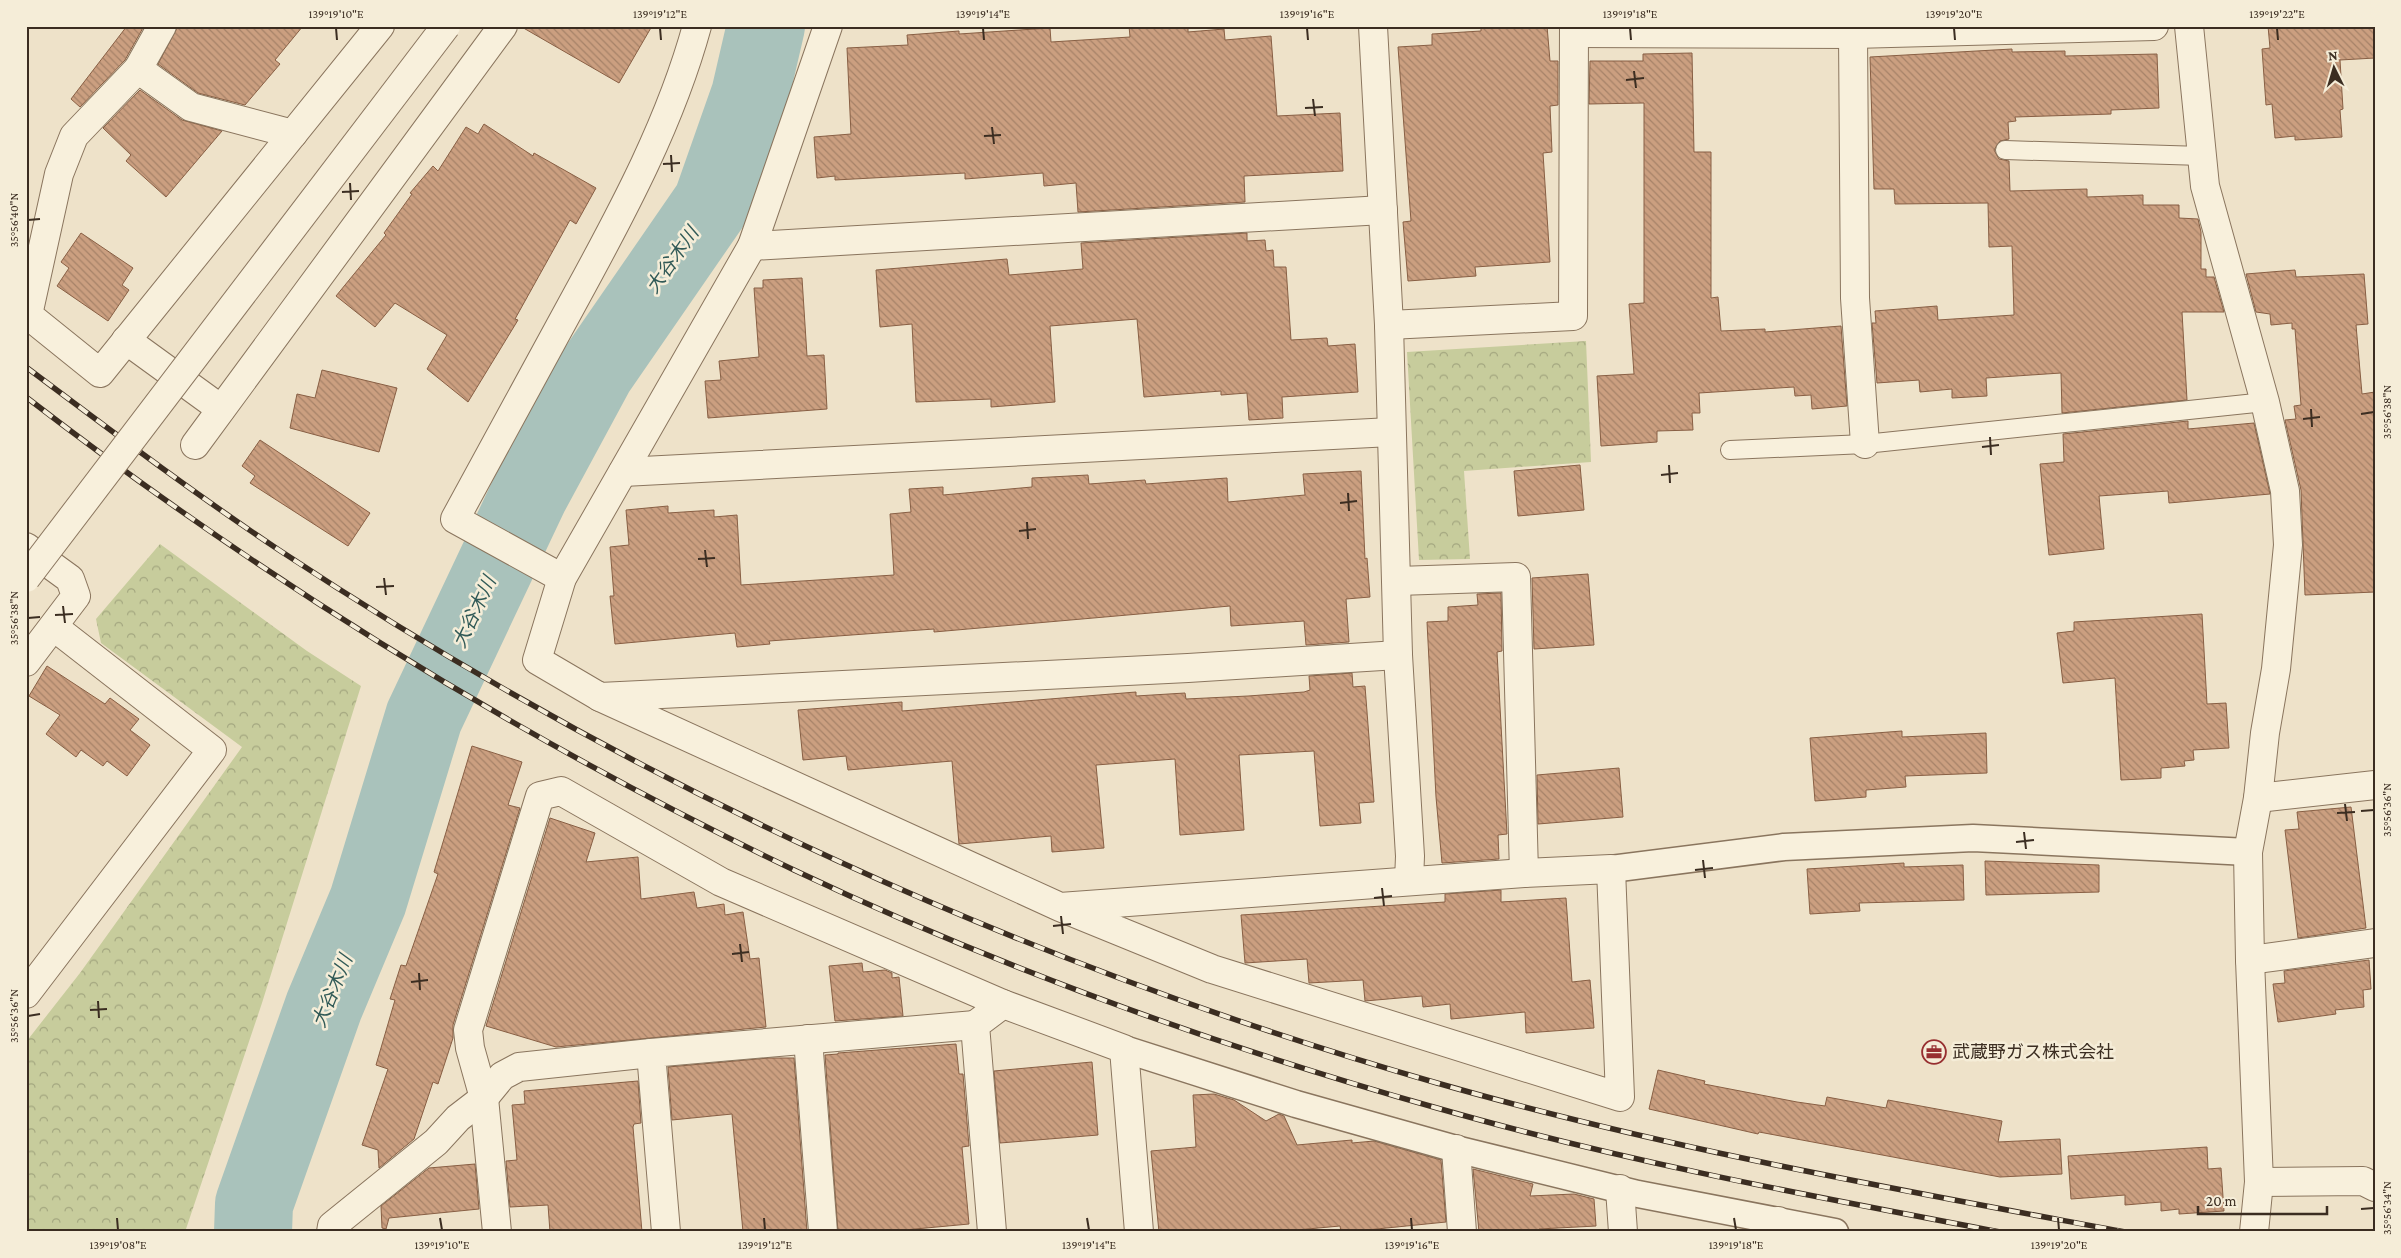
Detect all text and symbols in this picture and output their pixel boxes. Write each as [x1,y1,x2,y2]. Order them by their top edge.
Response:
text: 139°19'10"E [308,7,364,21]
text: 139°19'12"E [633,7,687,21]
text: 139°19'14"E [956,7,1011,21]
text: 139°19'16"E [1280,7,1335,21]
text: 139°19'18"E [1603,7,1658,21]
text: 139°19'20"E [1926,7,1983,21]
text: 139°19'22"E [2249,7,2305,21]
north arrow [2308,42,2358,92]
text: N [2327,47,2339,63]
text: 35°56'40"N [7,193,21,247]
water label: 大谷木川 [642,221,704,297]
text: 35°56'38"N [2380,385,2394,439]
water label: 大谷木川 [448,571,500,651]
text: 35°56'38"N [7,591,21,645]
text: 35°56'36"N [2380,783,2394,837]
water label: 大谷木川 [308,950,357,1030]
text: 35°56'36"N [7,989,21,1043]
office icon: 武蔵野ガス株式会社 [1921,1039,1947,1065]
place label: 武蔵野ガス株式会社 [1952,1042,2114,1062]
text: 35°56'34"N [2380,1181,2394,1235]
scale bar [2198,1183,2327,1215]
text: 20 m [2206,1193,2237,1209]
text: 139°19'08"E [89,1238,147,1252]
text: 139°19'10"E [414,1238,470,1252]
text: 139°19'12"E [738,1238,792,1252]
text: 139°19'14"E [1062,1238,1117,1252]
text: 139°19'16"E [1385,1238,1440,1252]
text: 139°19'18"E [1709,1238,1764,1252]
text: 139°19'20"E [2031,1238,2088,1252]

